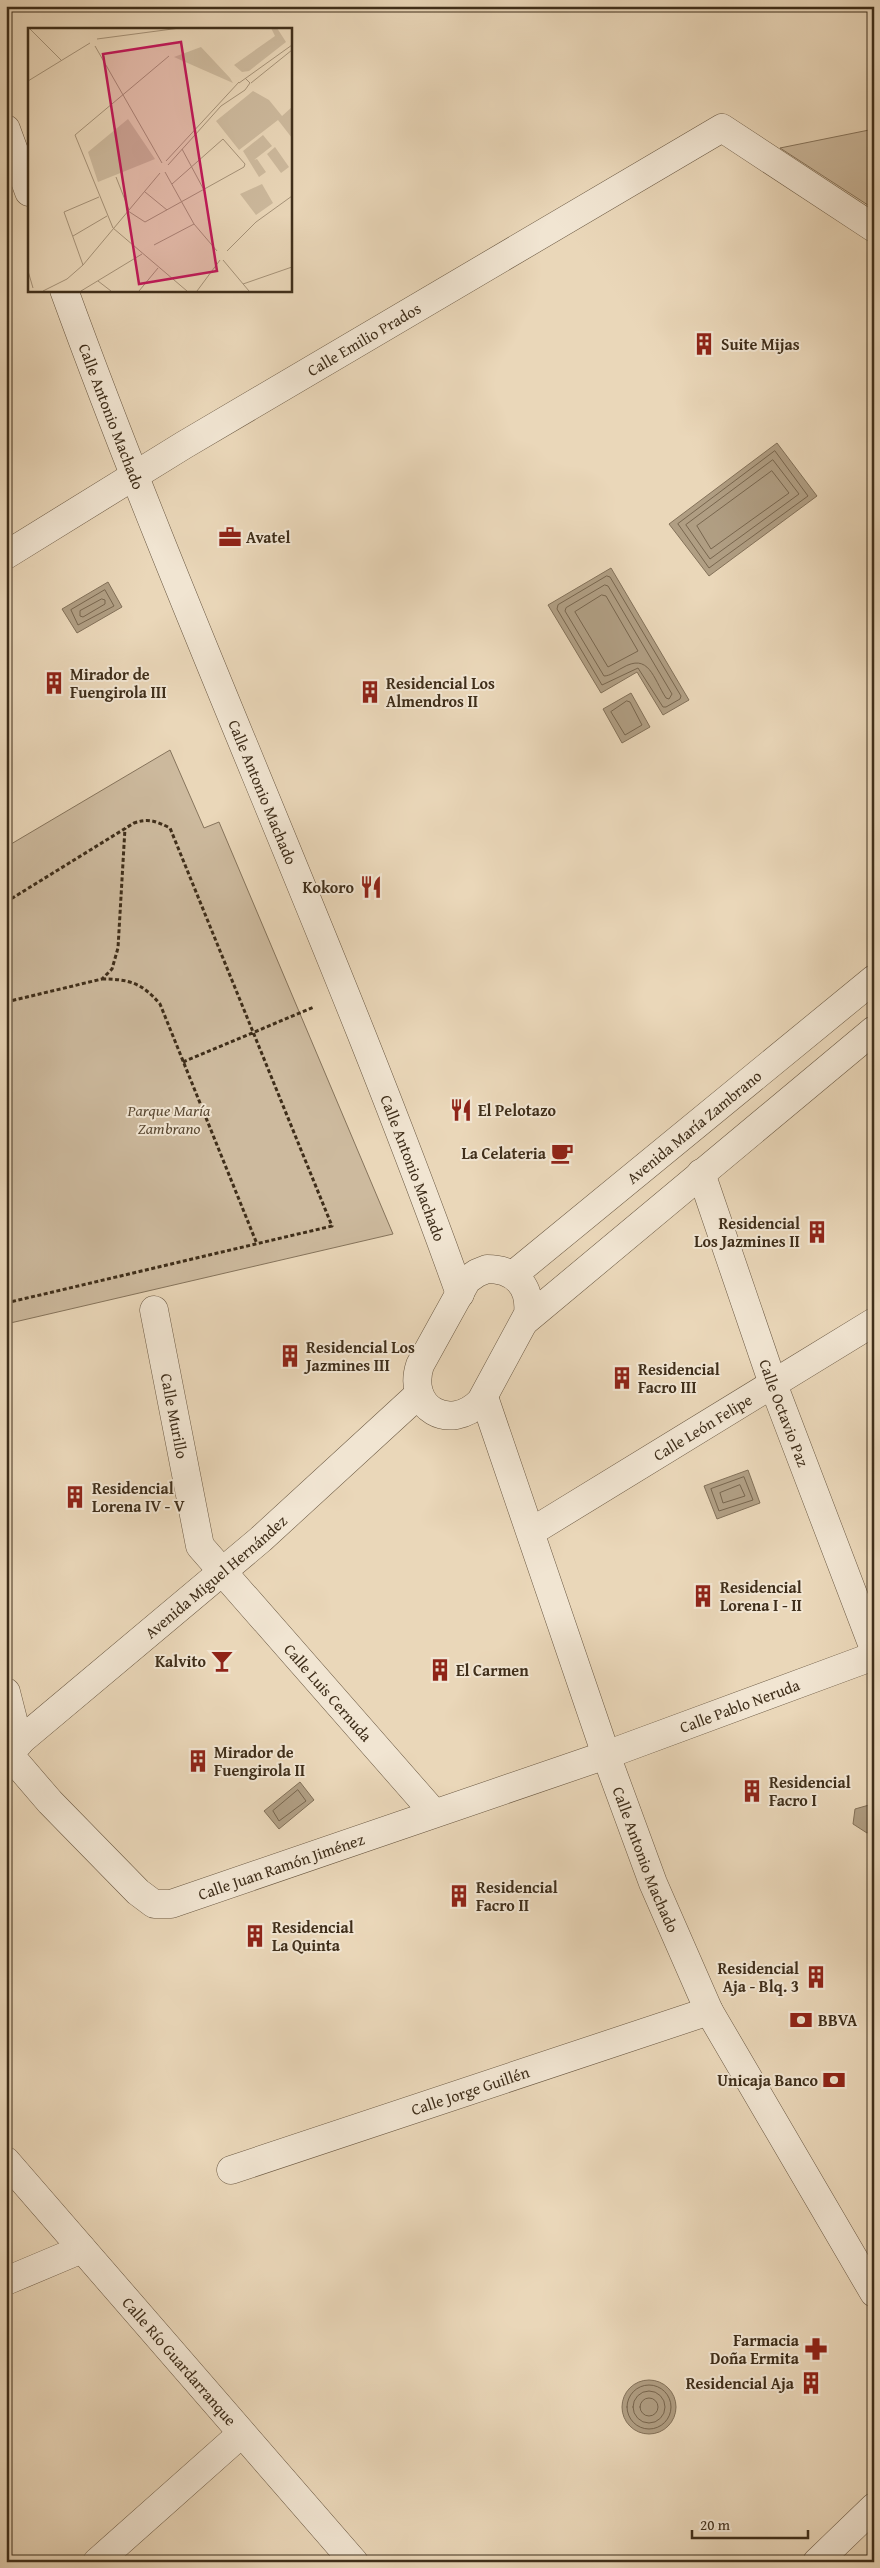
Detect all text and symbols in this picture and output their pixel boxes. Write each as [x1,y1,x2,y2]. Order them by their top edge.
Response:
inset map [28,28,291,291]
street label: Calle Emilio Prados [302,296,425,382]
building icon: Suite Mijas [691,331,717,357]
place label: Suite Mijas [721,332,800,356]
street label: Calle Antonio Machado [73,340,151,493]
office icon: Avatel [217,524,243,550]
place label: Avatel [246,525,290,549]
place label: Mirador de Fuengirola III [70,662,167,704]
building icon: Mirador de Fuengirola III [41,670,67,696]
place label: Residencial Los Almendros II [386,671,495,713]
building icon: Residencial Los Almendros II [357,679,383,705]
street label: Calle Antonio Machado [222,716,303,868]
restaurant icon: Kokoro [358,874,384,900]
place label: Kokoro [302,875,354,899]
street label: Avenida María Zambrano [621,1064,767,1189]
street label: Calle Antonio Machado [374,1091,452,1245]
restaurant icon: El Pelotazo [448,1097,474,1123]
park label: Parque María Zambrano [127,1098,211,1140]
place label: El Pelotazo [478,1098,557,1122]
cafe icon: La Celateria [549,1140,575,1166]
place label: La Celateria [461,1141,547,1165]
place label: Residencial Los Jazmines II [694,1211,800,1253]
building icon: Residencial Los Jazmines II [804,1219,830,1245]
place label: Residencial Los Jazmines III [303,1335,415,1377]
building icon: Residencial Los Jazmines III [277,1343,303,1369]
street label: Calle Octavio Paz [753,1356,815,1470]
place label: Residencial Facro III [638,1357,720,1399]
building icon: Residencial Facro III [609,1365,635,1391]
street label: Calle Murillo [155,1371,195,1461]
street label: Calle León Felipe [648,1388,757,1467]
place label: Residencial Lorena IV - V [92,1476,185,1518]
building icon: Residencial Lorena IV - V [62,1484,88,1510]
street label: Avenida Miguel Hernández [139,1509,292,1644]
place label: Residencial Lorena I - II [720,1575,802,1617]
building icon: Residencial Lorena I - II [690,1583,716,1609]
street label: Calle Luis Cernuda [278,1638,378,1747]
bar icon: Kalvito [209,1648,235,1674]
place label: Kalvito [155,1649,206,1673]
building icon: El Carmen [427,1657,453,1683]
place label: El Carmen [456,1658,529,1682]
street label: Calle Pablo Neruda [676,1672,803,1739]
place label: Mirador de Fuengirola II [214,1740,305,1782]
building icon: Mirador de Fuengirola II [185,1748,211,1774]
place label: Residencial Facro I [769,1770,851,1812]
building icon: Residencial Facro I [739,1778,765,1804]
street label: Calle Antonio Machado [607,1783,685,1936]
street label: Calle Juan Ramón Jiménez [195,1827,367,1906]
place label: Residencial Facro II [476,1875,558,1917]
building icon: Residencial Facro II [446,1883,472,1909]
place label: Residencial La Quinta [272,1915,354,1957]
building icon: Residencial La Quinta [242,1923,268,1949]
place label: Residencial Aja - Blq. 3 [717,1956,799,1998]
building icon: Residencial Aja - Blq. 3 [803,1964,829,1990]
bank icon: BBVA [788,2007,814,2033]
place label: BBVA [818,2008,858,2032]
street label: Calle Jorge Guillén [408,2060,532,2121]
bank icon: Unicaja Banco [821,2067,847,2093]
place label: Unicaja Banco [717,2068,818,2092]
street label: Calle Río Guardarranque [117,2291,243,2431]
place label: Farmacia Doña Ermita [710,2328,800,2370]
pharmacy icon: Farmacia Doña Ermita [803,2336,829,2362]
building icon: Residencial Aja [798,2370,824,2396]
place label: Residencial Aja [686,2371,795,2395]
scale bar [692,2508,809,2540]
text: 20 m [700,2514,731,2535]

